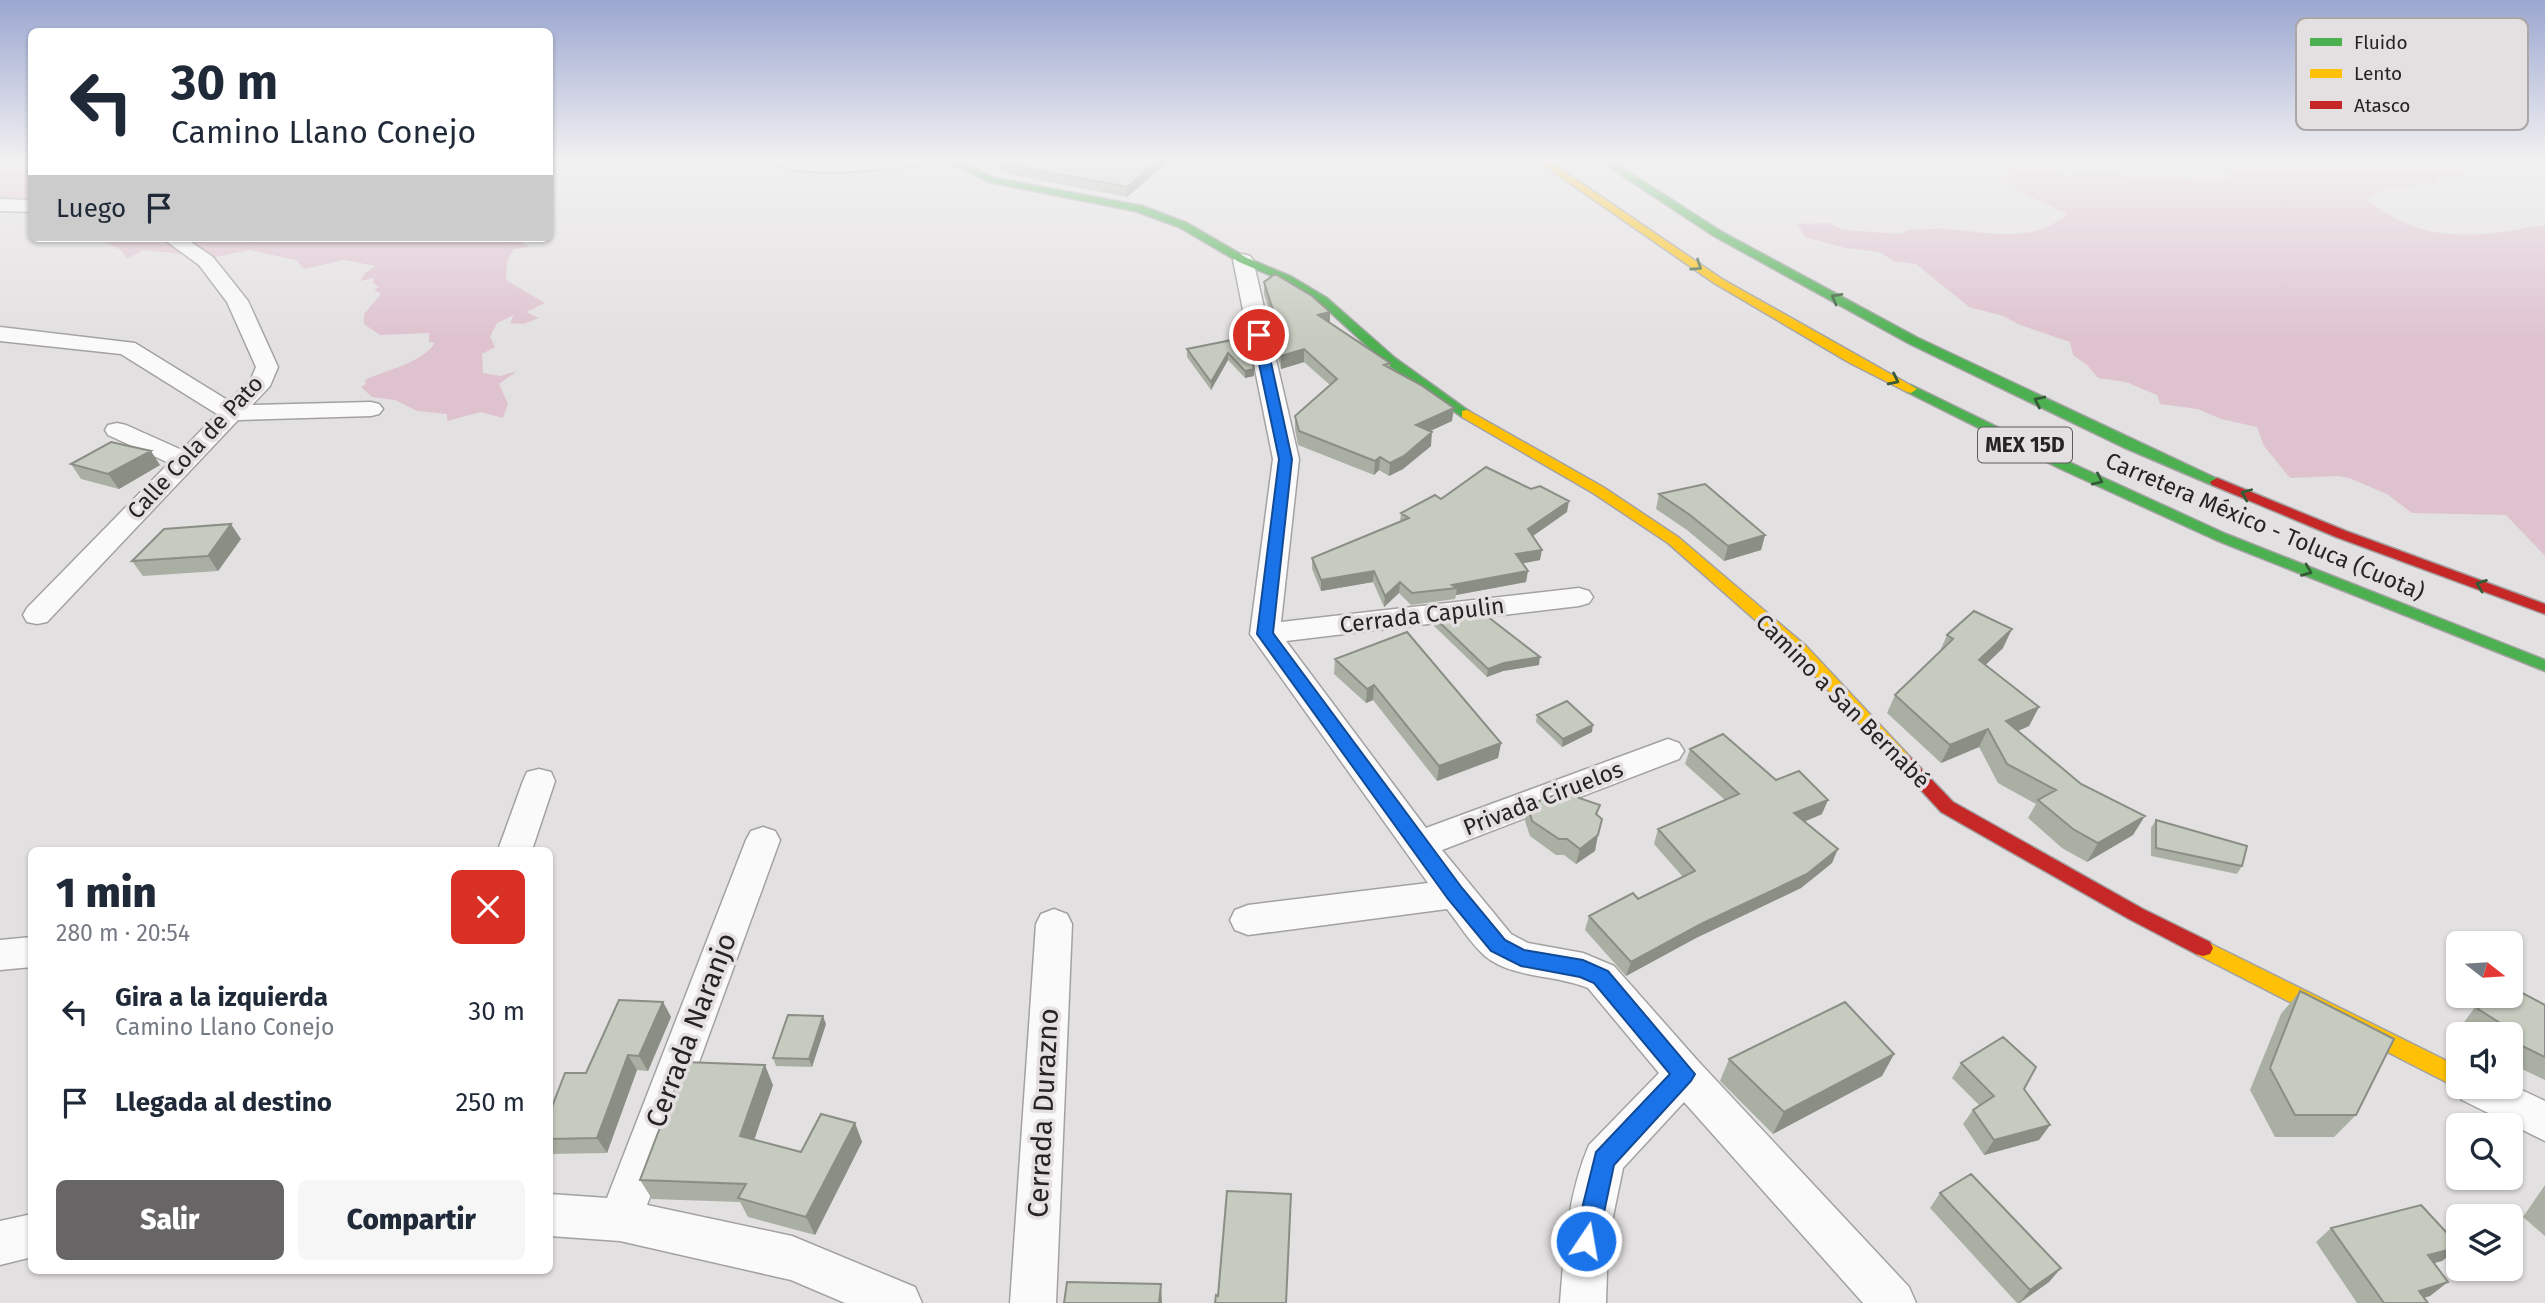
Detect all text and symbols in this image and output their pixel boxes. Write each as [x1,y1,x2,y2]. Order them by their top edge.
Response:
legend [2296,18,2528,130]
text: Fluido [2354,31,2408,54]
text: 30 m [171,53,278,112]
icon: left [56,56,147,147]
text: Lento [2354,62,2402,85]
text: Atasco [2354,94,2410,117]
text: Camino Llano Conejo [171,113,476,151]
icon: arrive [140,189,178,227]
text: Luego [56,193,126,224]
one-way arrow [1689,258,1702,271]
one-way arrow [1831,293,1843,306]
pin [1229,305,1289,365]
icon: arrive [1240,316,1278,354]
street label: Calle Cola de Pato [121,369,269,525]
one-way arrow [1887,372,1899,386]
one-way arrow [2034,395,2046,409]
road number: MEX 15D [1978,428,2072,462]
street label: Carretera México - Toluca (Cuota) [2101,446,2429,606]
one-way arrow [2091,472,2103,486]
one-way arrow [2241,488,2253,502]
one-way arrow [2300,563,2312,577]
one-way arrow [2475,579,2487,593]
street label: Cerrada Capulin [1338,591,1506,639]
street label: Camino a San Bernabé [1750,608,1936,794]
street label: Privada Ciruelos [1459,755,1627,841]
text: 1 min [56,868,157,918]
button: close [451,870,525,944]
text: 280 m · 20:54 [56,919,190,947]
street label: Cerrada Naranjo [639,928,743,1132]
north arrow [2446,931,2524,1008]
map controls [2446,931,2523,1281]
text: Gira a la izquierda [115,982,328,1013]
icon: left [56,993,94,1031]
text: 30 m [468,996,525,1027]
street label: Cerrada Durazno [1021,1007,1065,1219]
text: Camino Llano Conejo [115,1013,334,1041]
button: sound [2446,1022,2523,1099]
icon: arrive [56,1084,94,1122]
text: Llegada al destino [115,1087,332,1118]
text: 250 m [455,1087,525,1118]
button: search [2446,1113,2523,1190]
button: Salir [56,1180,284,1260]
button: Compartir [298,1180,525,1260]
position arrow [1549,1204,1623,1278]
button: layers [2446,1204,2523,1281]

